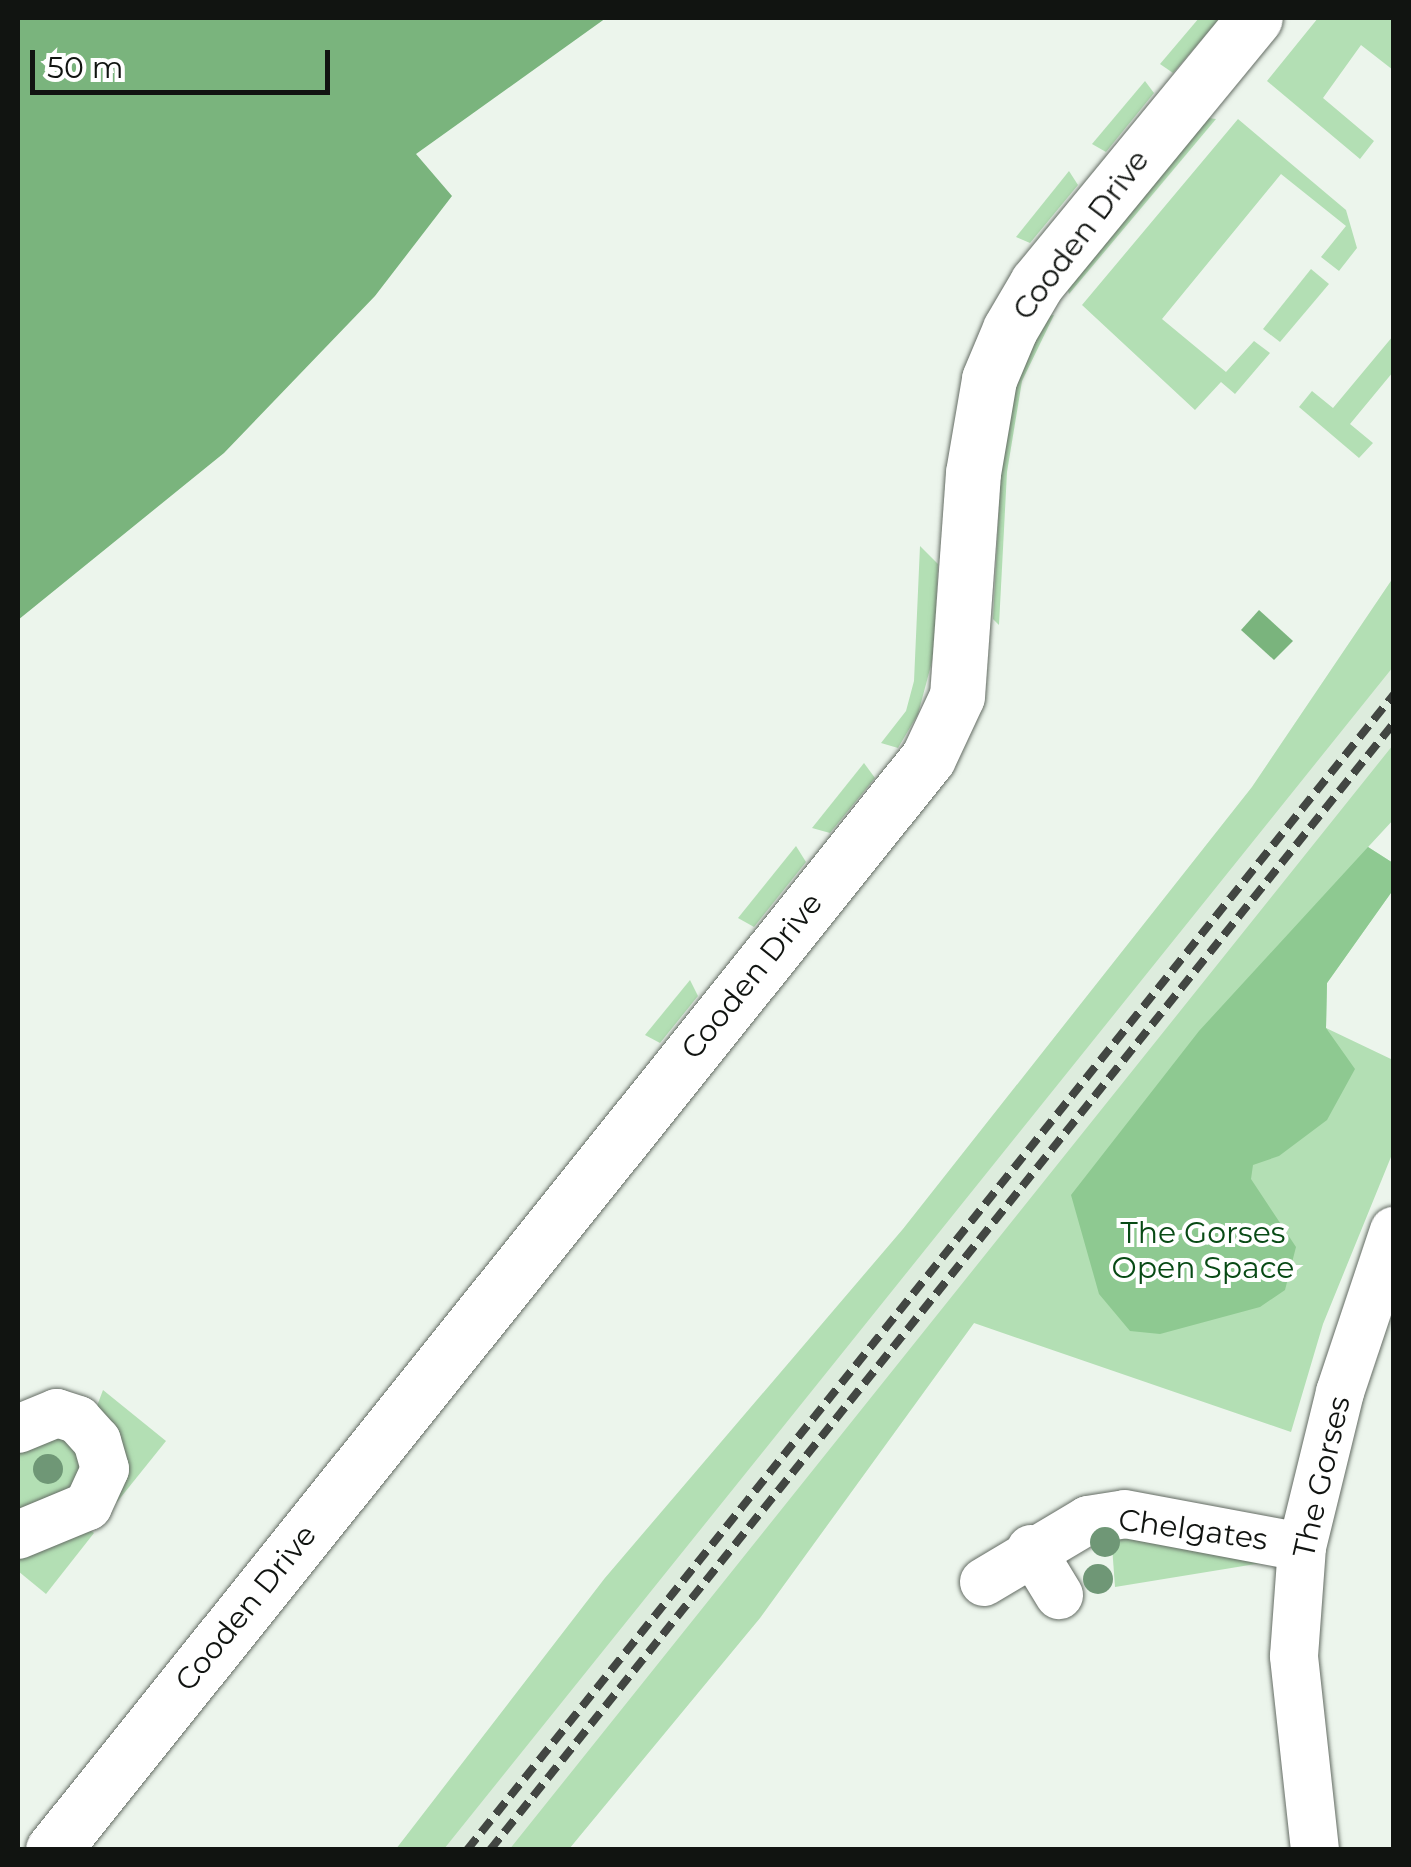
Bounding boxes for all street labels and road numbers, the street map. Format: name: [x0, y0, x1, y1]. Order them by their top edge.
street label: Cooden Drive: [1005, 143, 1157, 327]
street label: Cooden Drive: [674, 886, 830, 1066]
street label: The Gorses: [1286, 1393, 1358, 1561]
street label: Chelgates: [1116, 1502, 1270, 1558]
street label: Cooden Drive: [168, 1518, 324, 1698]

